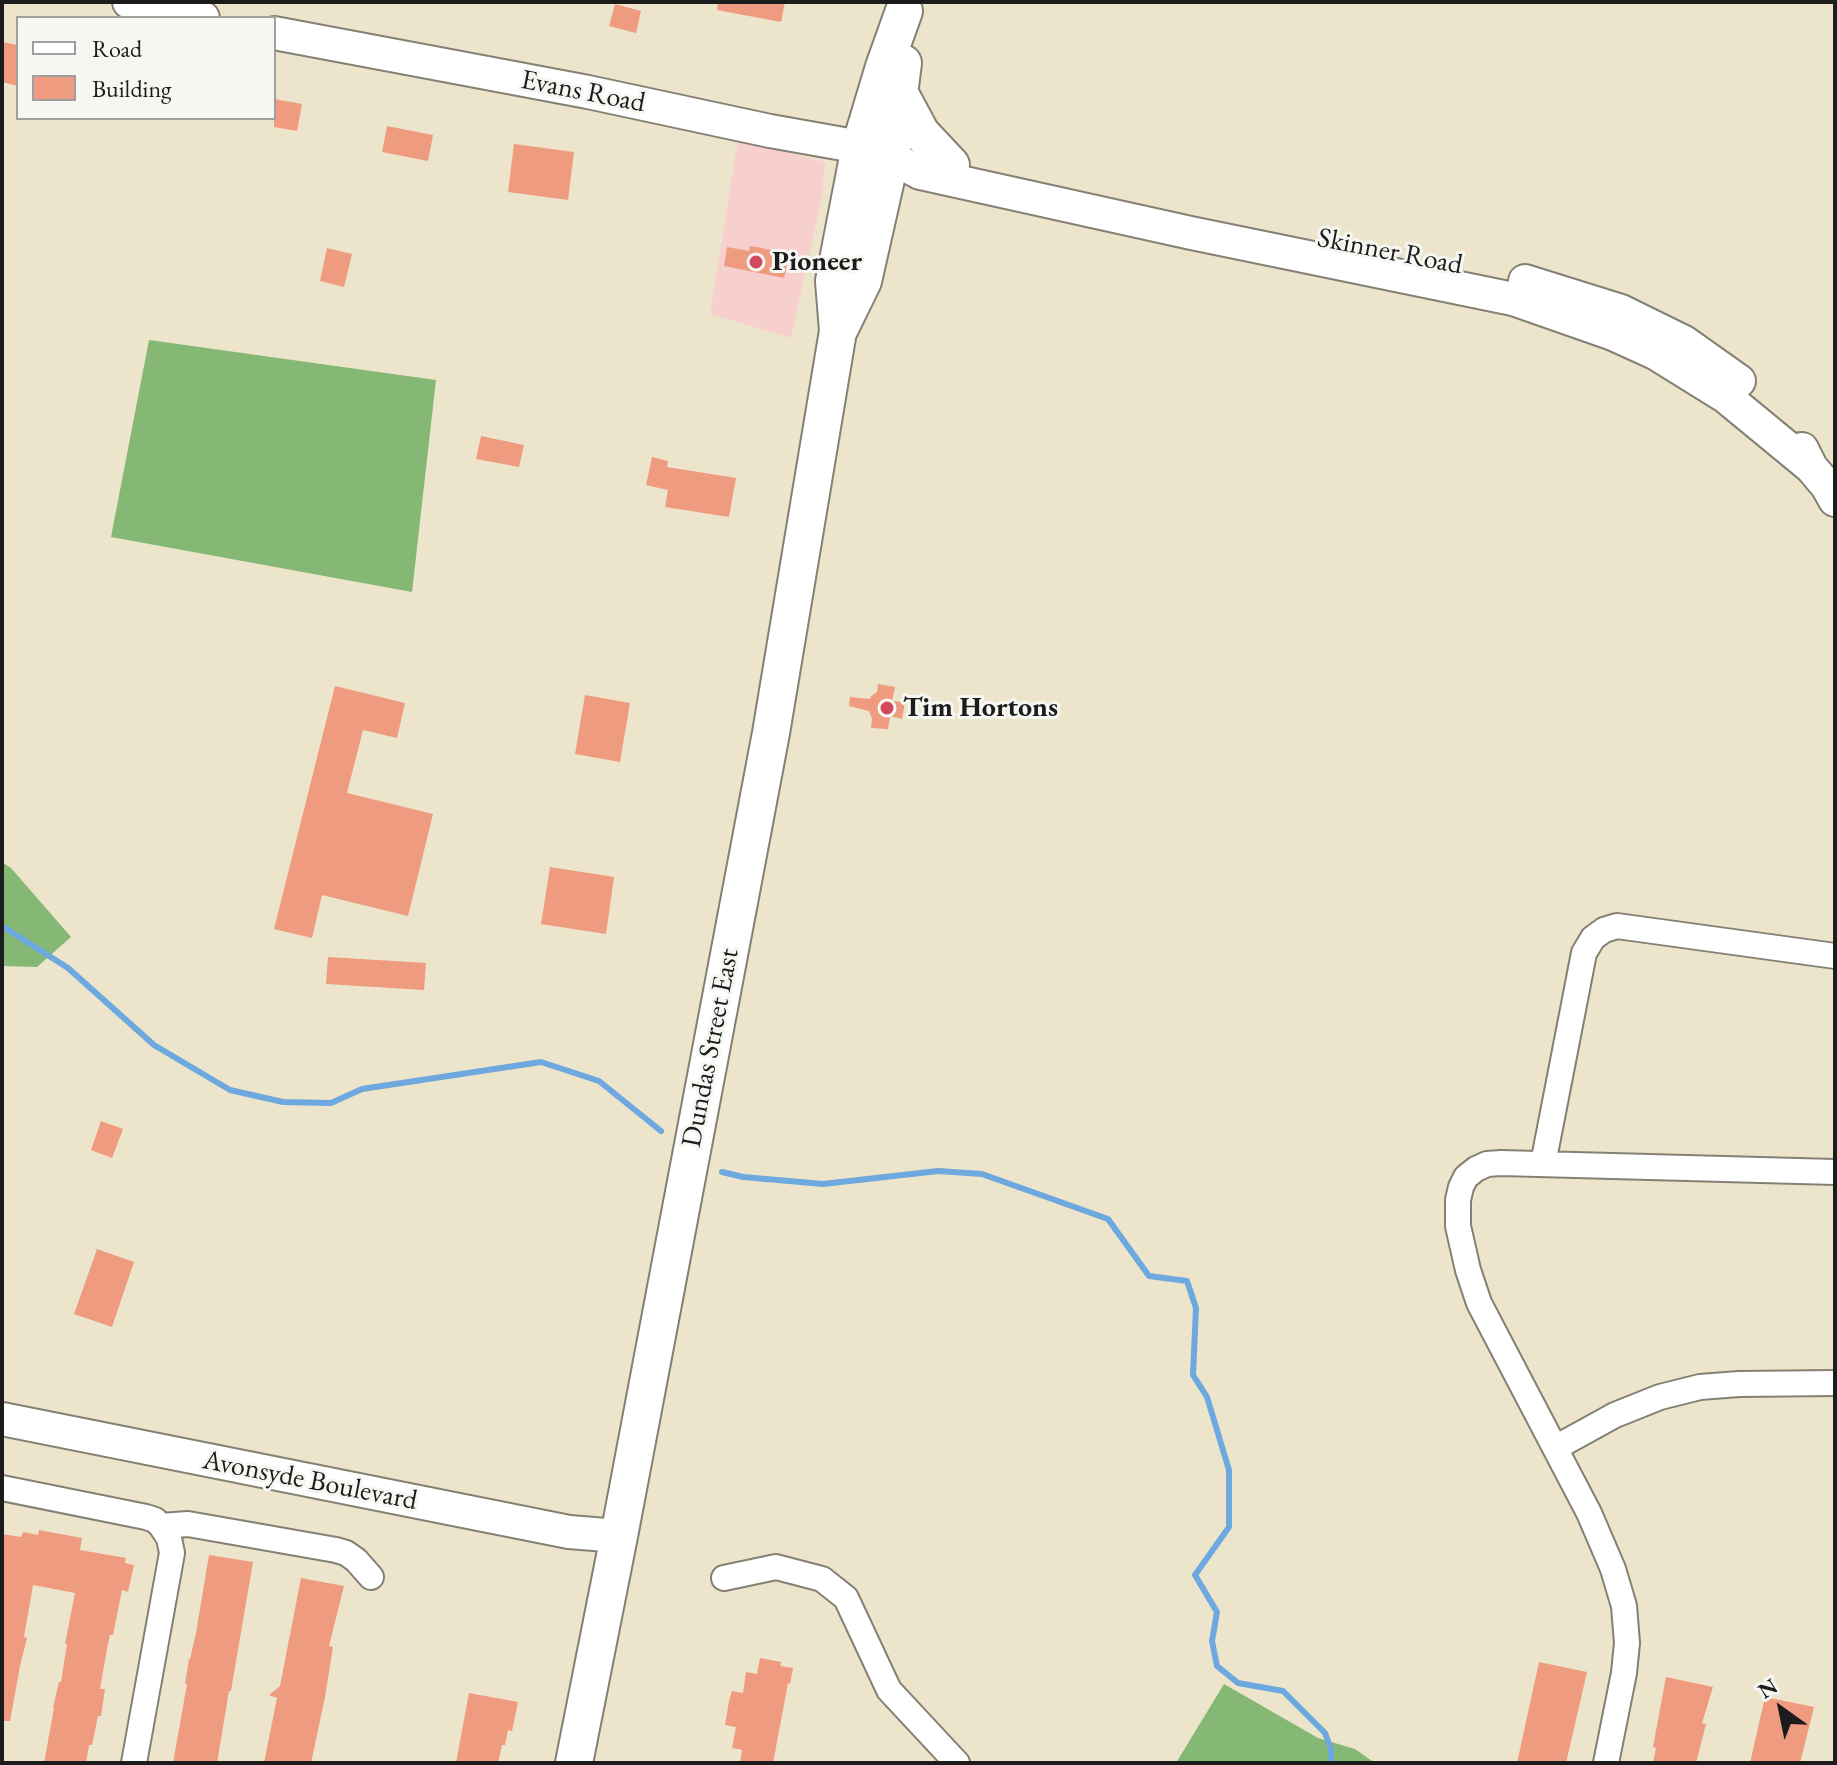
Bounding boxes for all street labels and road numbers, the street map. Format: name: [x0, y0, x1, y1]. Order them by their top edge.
street label: Evans Road: [518, 63, 648, 121]
street label: Skinner Road: [1315, 221, 1465, 283]
street label: Dundas Street East: [675, 946, 747, 1150]
street label: Avonsyde Boulevard: [200, 1444, 420, 1518]

